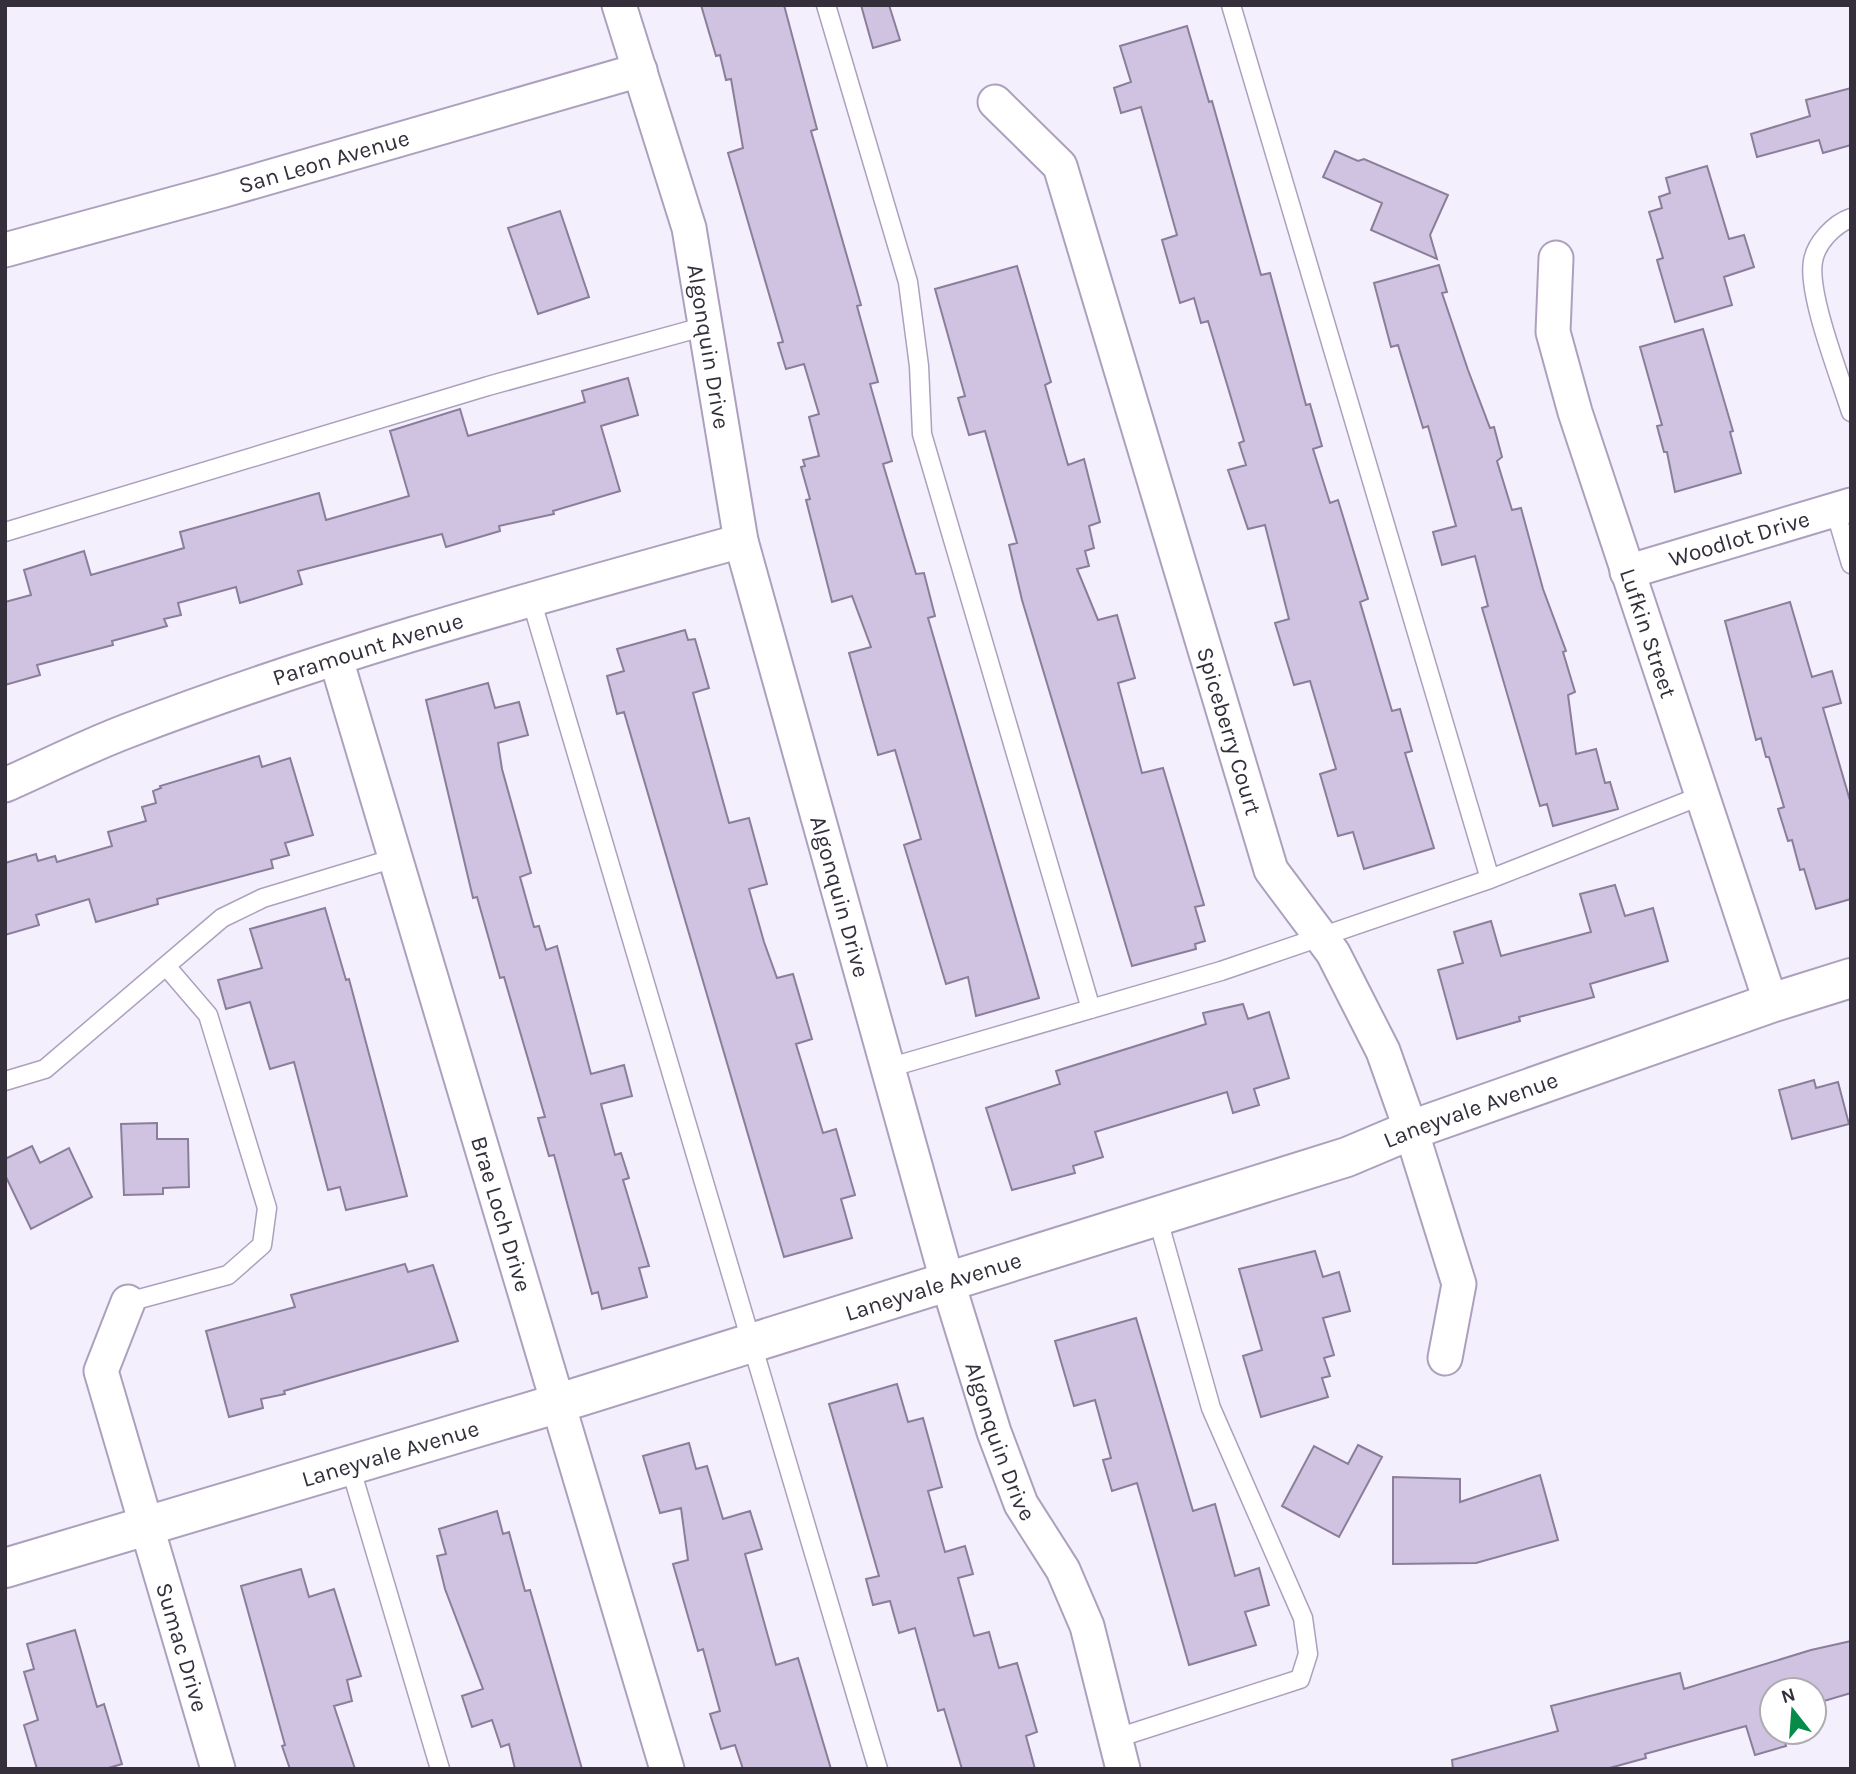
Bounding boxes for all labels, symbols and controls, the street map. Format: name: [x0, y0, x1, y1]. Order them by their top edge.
street label: San Leon Avenue: [236, 124, 412, 199]
street label: Algonquin Drive: [682, 262, 736, 431]
street label: Woodlot Drive: [1666, 505, 1813, 572]
street label: Lufkin Street: [1614, 565, 1682, 702]
street label: Paramount Avenue: [269, 606, 466, 691]
street label: Spiceberry Court: [1191, 644, 1267, 818]
street label: Algonquin Drive: [805, 813, 875, 980]
street label: Laneyvale Avenue: [1379, 1066, 1561, 1154]
street label: Brae Loch Drive: [466, 1133, 537, 1295]
street label: Laneyvale Avenue: [842, 1246, 1025, 1326]
street label: Algonquin Drive: [960, 1359, 1042, 1526]
street label: Laneyvale Avenue: [298, 1414, 482, 1492]
street label: Sumac Drive: [150, 1580, 214, 1715]
north arrow: [1758, 1676, 1828, 1746]
text: N: [1779, 1683, 1798, 1708]

